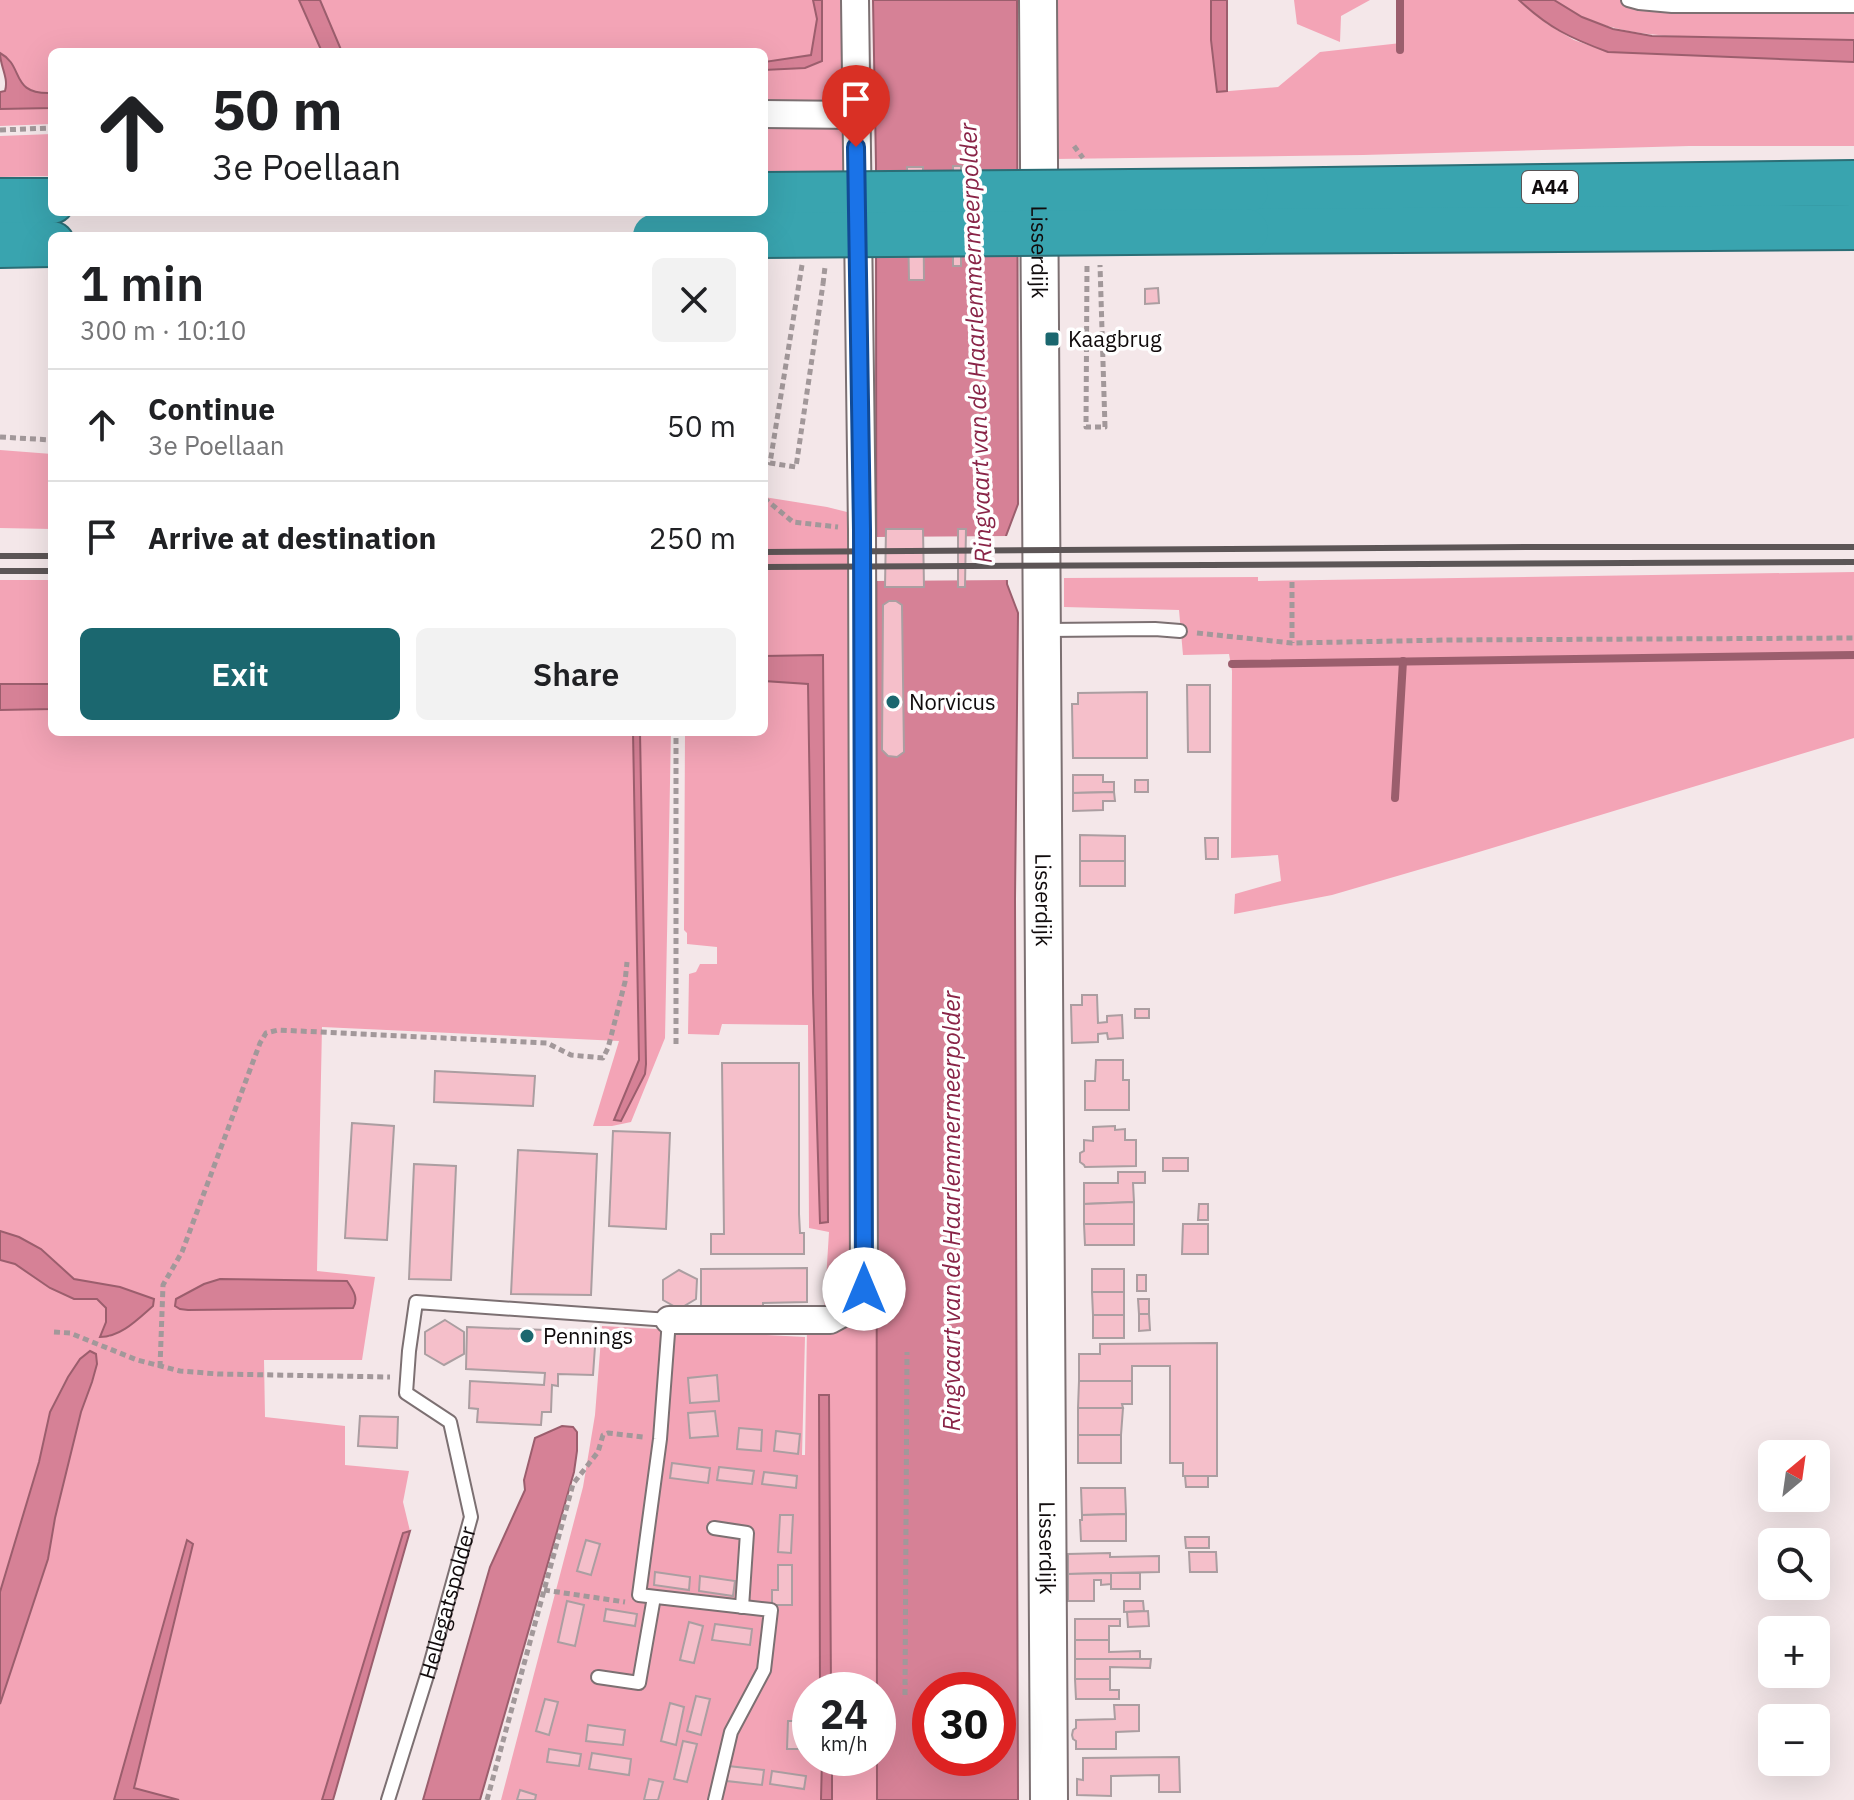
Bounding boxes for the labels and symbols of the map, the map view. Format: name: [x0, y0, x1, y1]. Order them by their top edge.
pin: [822, 65, 890, 147]
water label: Ringvaart van de Haarlemmermeerpolder: [951, 121, 999, 564]
road number: A44: [1522, 171, 1578, 203]
street label: Lisserdijk: [1025, 205, 1055, 299]
place label: Kaagbrug: [1068, 324, 1162, 353]
marker: Kaagbrug: [1043, 330, 1061, 348]
place label: Norvicus: [909, 687, 996, 716]
marker: Norvicus: [884, 693, 902, 711]
street label: Lisserdijk: [1029, 853, 1059, 947]
water label: Ringvaart van de Haarlemmermeerpolder: [935, 989, 967, 1431]
position arrow: [822, 1247, 906, 1331]
place label: Pennings: [543, 1321, 633, 1350]
marker: Pennings: [518, 1327, 536, 1345]
north arrow: [1758, 1440, 1830, 1512]
street label: Lisserdijk: [1033, 1501, 1063, 1595]
street label: Hellegatspolder: [412, 1523, 482, 1683]
speed limit sign: 30: [912, 1672, 1016, 1776]

